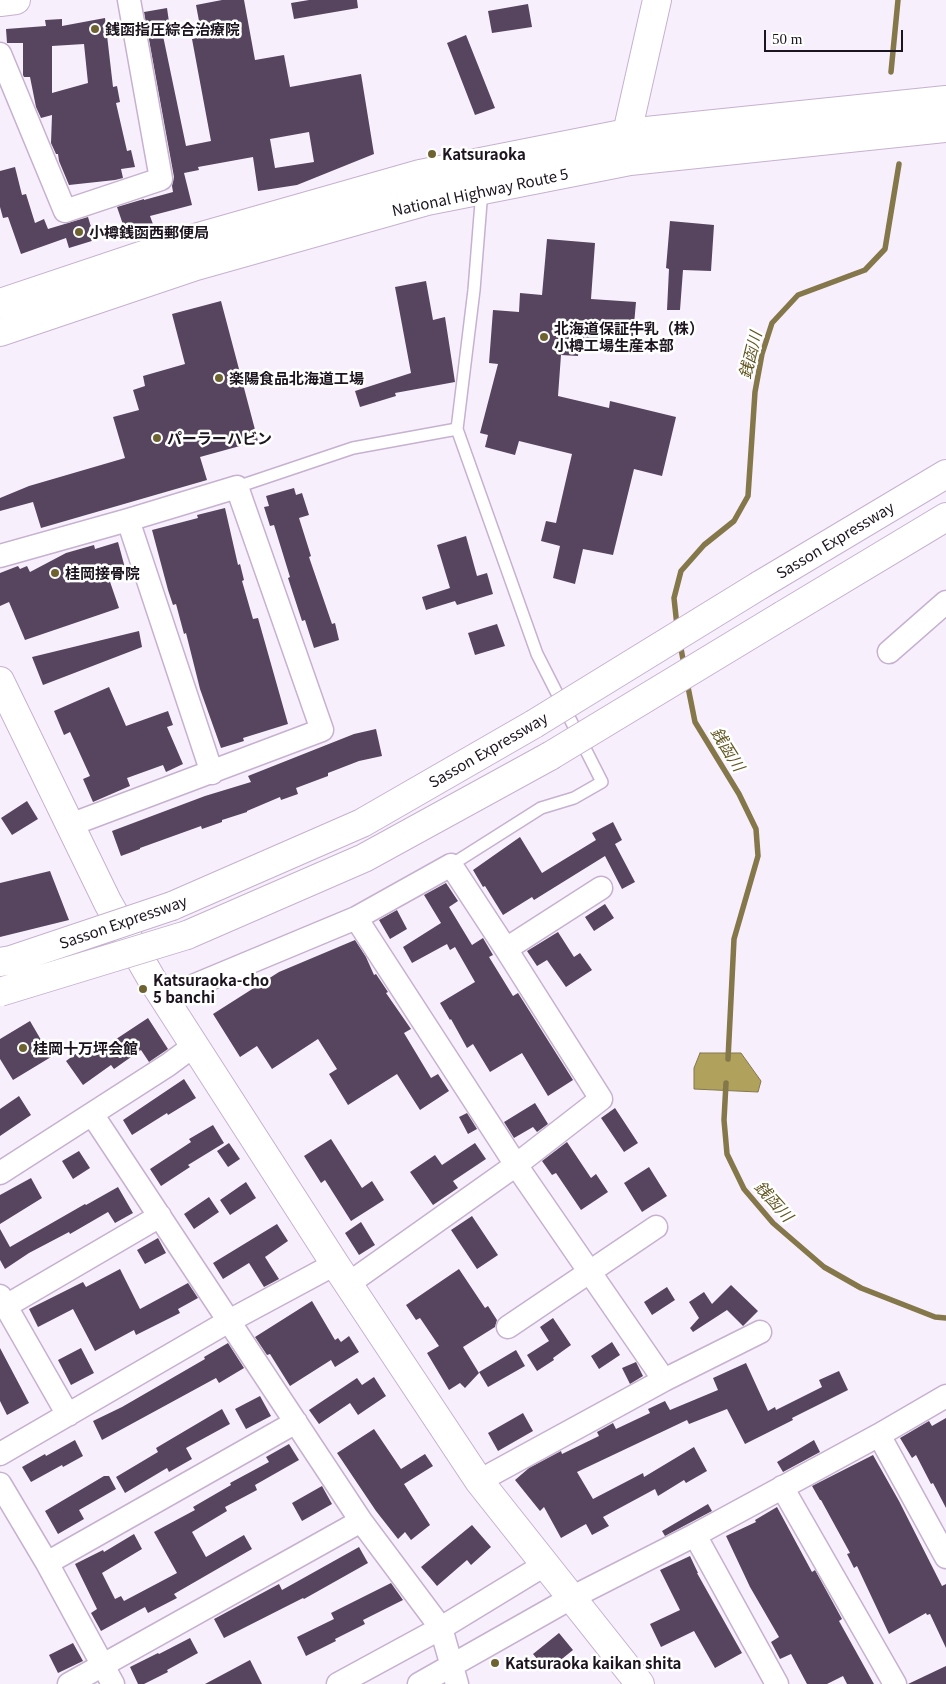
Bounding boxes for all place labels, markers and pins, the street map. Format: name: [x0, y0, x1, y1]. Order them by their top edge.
place label: 銭函指圧綜合治療院: [105, 20, 240, 38]
marker: 銭函指圧綜合治療院: [89, 23, 101, 35]
place label: Katsuraoka: [442, 145, 526, 163]
marker: Katsuraoka: [426, 148, 438, 160]
place label: 小樽銭函西郵便局: [89, 223, 209, 241]
marker: 小樽銭函西郵便局: [73, 226, 85, 238]
place label: 北海道保証牛乳（株） 小樽工場生産本部: [554, 319, 704, 354]
marker: 北海道保証牛乳（株） 小樽工場生産本部: [538, 331, 550, 343]
place label: 楽陽食品北海道工場: [229, 369, 364, 387]
marker: 楽陽食品北海道工場: [213, 372, 225, 384]
place label: パーラーハビン: [167, 429, 272, 447]
marker: パーラーハビン: [151, 432, 163, 444]
place label: 桂岡接骨院: [65, 564, 140, 582]
marker: 桂岡接骨院: [49, 567, 61, 579]
place label: Katsuraoka-cho 5 banchi: [153, 971, 269, 1006]
marker: Katsuraoka-cho 5 banchi: [137, 983, 149, 995]
place label: 桂岡十万坪会館: [33, 1039, 138, 1057]
marker: 桂岡十万坪会館: [17, 1042, 29, 1054]
place label: Katsuraoka kaikan shita: [505, 1654, 681, 1672]
marker: Katsuraoka kaikan shita: [489, 1657, 501, 1669]

